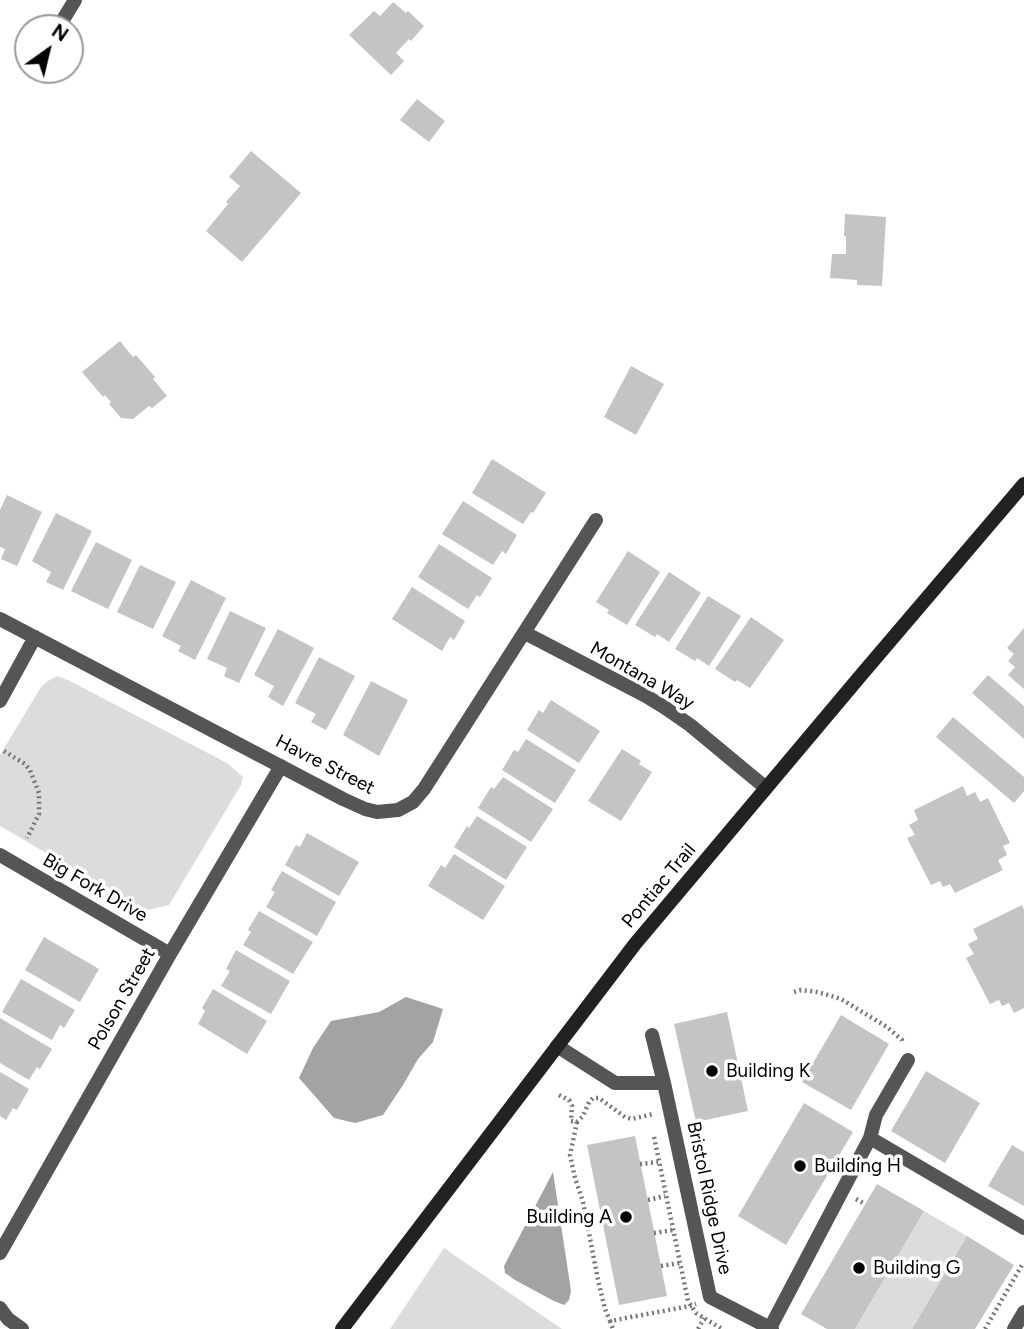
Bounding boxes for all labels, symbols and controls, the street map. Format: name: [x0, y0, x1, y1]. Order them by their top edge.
north arrow: [14, 14, 84, 84]
text: N: [47, 19, 72, 46]
street label: Montana Way: [586, 637, 698, 715]
street label: Havre Street: [272, 730, 378, 800]
street label: Pontiac Trail: [617, 839, 701, 933]
street label: Big Fork Drive: [38, 849, 152, 927]
street label: Polson Street: [84, 944, 160, 1054]
place label: Building K: [726, 1060, 810, 1082]
marker: Building K: [704, 1063, 720, 1079]
street label: Bristol Ridge Drive: [682, 1119, 736, 1277]
place label: Building H: [814, 1155, 901, 1177]
marker: Building H: [792, 1158, 808, 1174]
place label: Building A: [526, 1206, 612, 1228]
marker: Building A: [618, 1209, 634, 1225]
place label: Building G: [873, 1257, 960, 1279]
marker: Building G: [851, 1260, 867, 1276]

